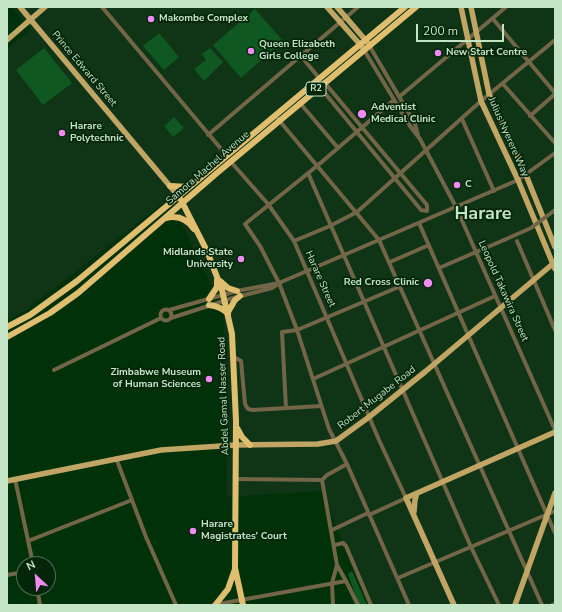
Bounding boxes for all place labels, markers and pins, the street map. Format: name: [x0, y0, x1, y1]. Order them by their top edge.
place label: Makombe Complex: [159, 13, 248, 25]
marker: Makombe Complex: [146, 14, 156, 24]
place label: Queen Elizabeth Girls College: [259, 39, 335, 62]
marker: Queen Elizabeth Girls College: [246, 46, 256, 56]
place label: New Start Centre: [446, 47, 527, 59]
marker: New Start Centre: [433, 48, 443, 58]
place label: Adventist Medical Clinic: [371, 102, 435, 126]
marker: Adventist Medical Clinic: [356, 108, 368, 120]
place label: Harare Polytechnic: [70, 121, 123, 144]
marker: Harare Polytechnic: [57, 128, 67, 138]
place label: C: [465, 179, 472, 191]
marker: C: [452, 180, 462, 190]
place label: Midlands State University: [163, 247, 233, 270]
marker: Midlands State University: [236, 254, 246, 264]
place label: Red Cross Clinic: [344, 277, 419, 289]
marker: Red Cross Clinic: [422, 277, 434, 289]
place label: Zimbabwe Museum of Human Sciences: [110, 367, 201, 390]
marker: Zimbabwe Museum of Human Sciences: [204, 374, 214, 384]
place label: Harare Magistrates’ Court: [201, 519, 287, 542]
marker: Harare Magistrates’ Court: [188, 526, 198, 536]

